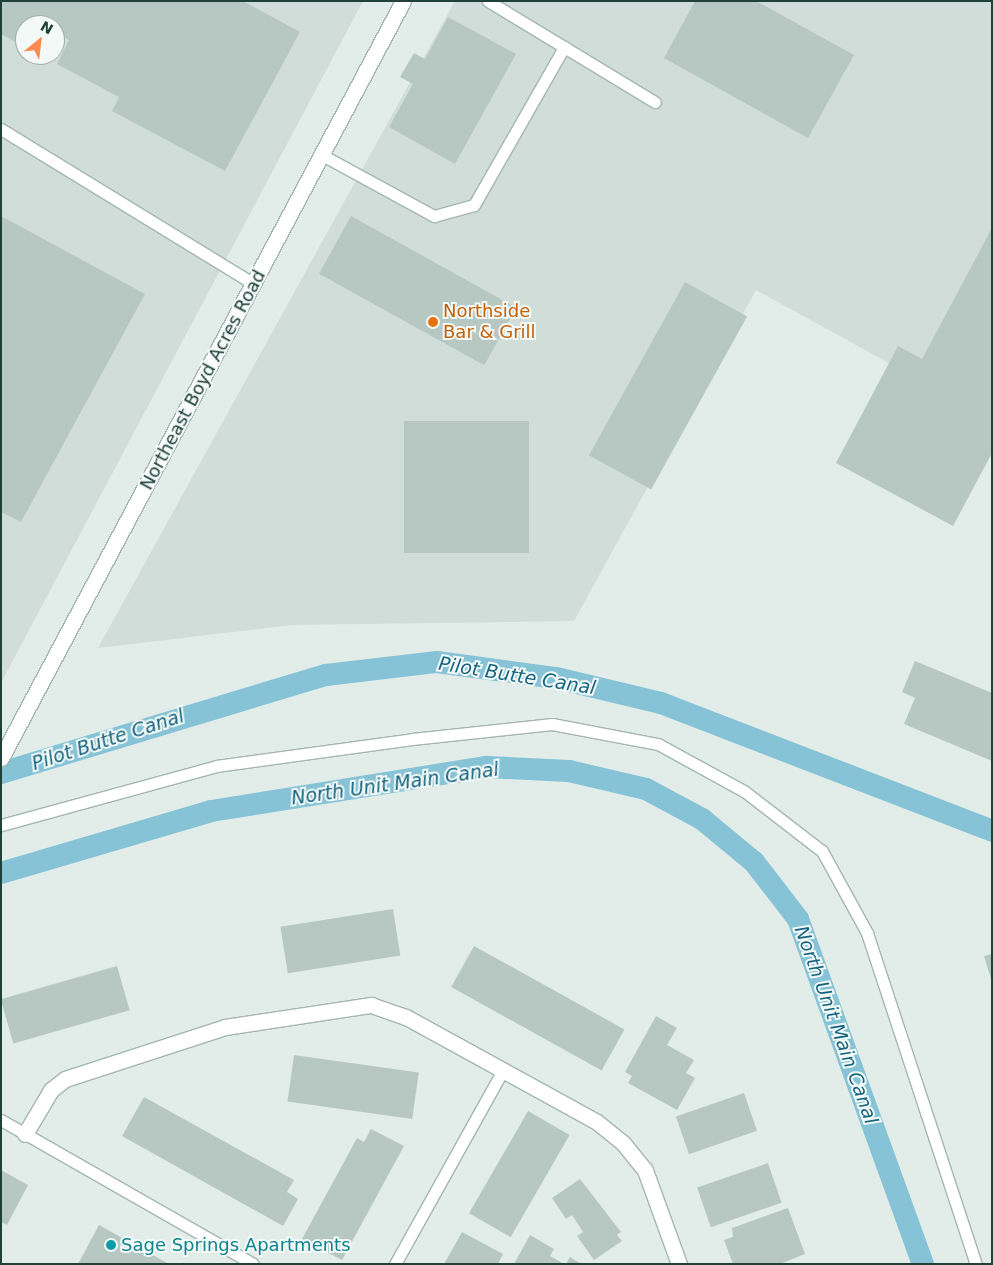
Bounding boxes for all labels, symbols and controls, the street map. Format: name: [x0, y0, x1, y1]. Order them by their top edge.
north arrow: [15, 15, 65, 65]
text: N: [38, 18, 56, 38]
street label: Northeast Boyd Acres Road: [136, 266, 270, 494]
place label: Northside Bar & Grill: [443, 301, 536, 344]
marker: Northside Bar & Grill: [427, 316, 439, 328]
water label: Pilot Butte Canal: [437, 652, 597, 700]
water label: Pilot Butte Canal: [29, 705, 187, 775]
water label: North Unit Main Canal: [290, 758, 500, 810]
water label: North Unit Main Canal: [790, 923, 882, 1127]
place label: Sage Springs Apartments: [121, 1234, 351, 1256]
marker: Sage Springs Apartments: [105, 1239, 117, 1251]

